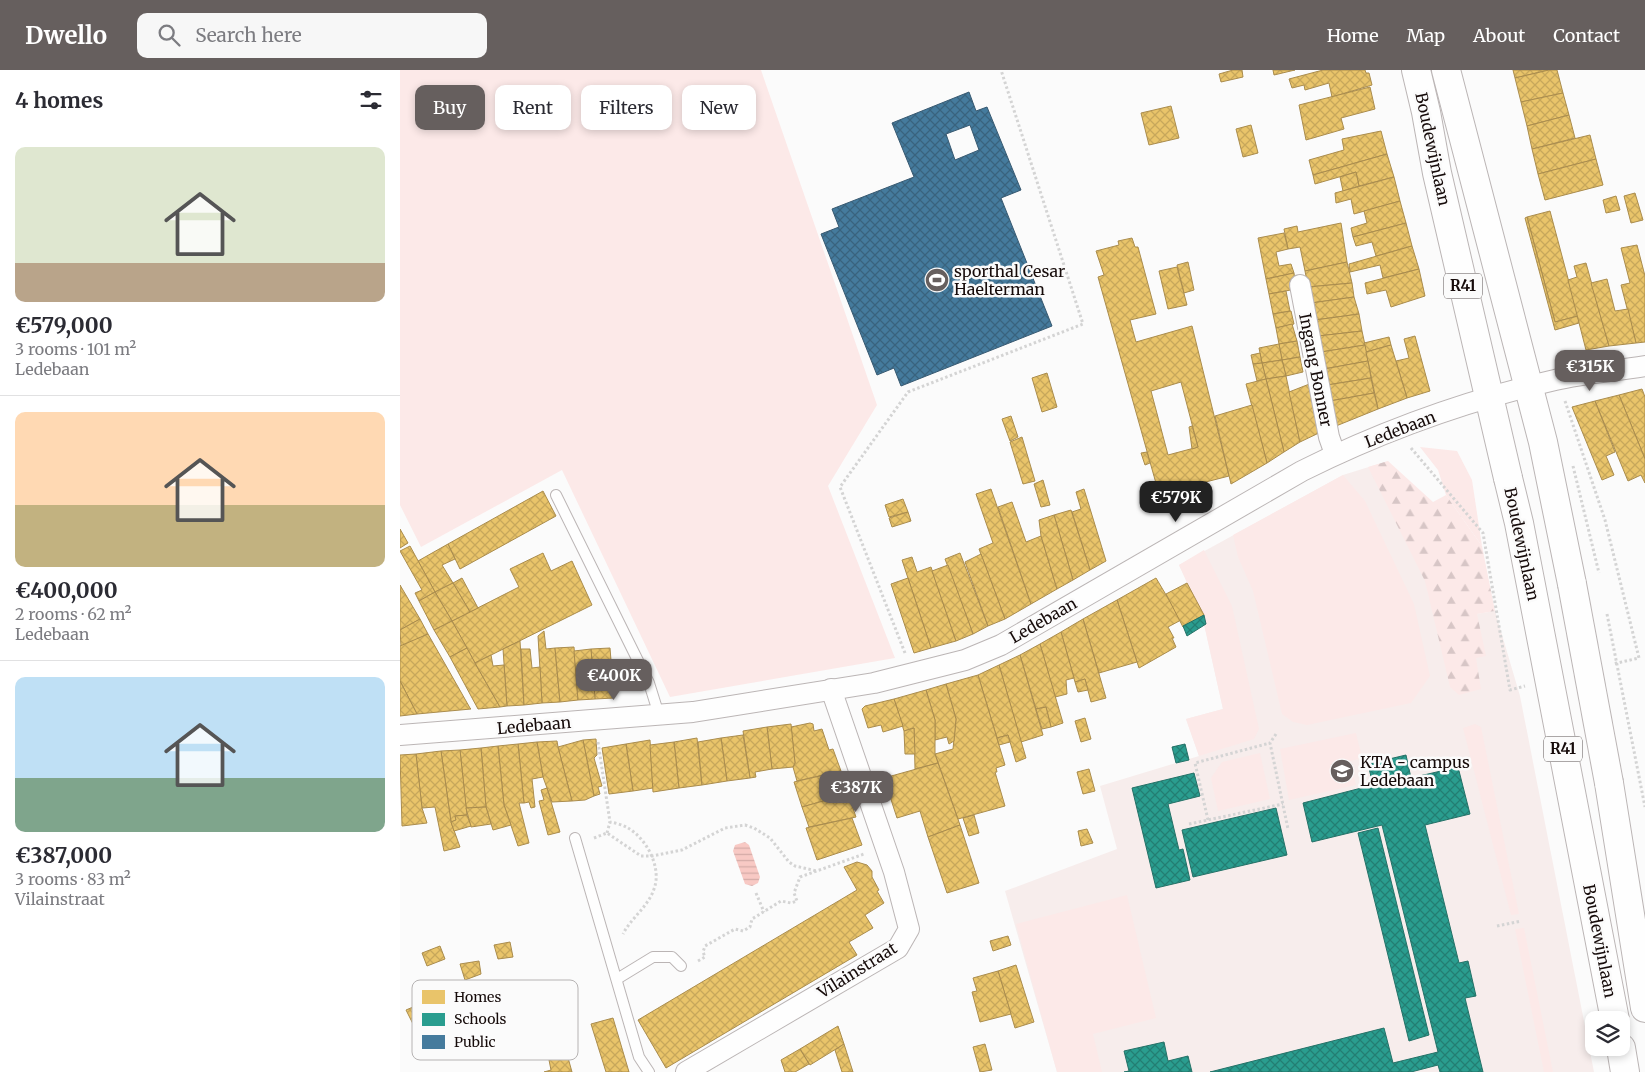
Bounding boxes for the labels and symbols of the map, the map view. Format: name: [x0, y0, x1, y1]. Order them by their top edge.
street label: Boudewijnlaan: [1411, 90, 1455, 208]
place label: sporthal Cesar Haelterman: [954, 261, 1065, 299]
sports icon: sporthal Cesar Haelterman: [924, 267, 950, 293]
road number: R41: [1444, 274, 1482, 298]
street label: Ingang Bonner: [1295, 311, 1337, 429]
pin: €315K: [1555, 350, 1625, 392]
street label: Ledebaan: [1362, 406, 1439, 452]
pin: €579K: [1141, 480, 1211, 523]
street label: Boudewijnlaan: [1500, 485, 1544, 603]
street label: Ledebaan: [1006, 593, 1081, 647]
pin: €400K: [579, 658, 649, 701]
street label: Ledebaan: [496, 712, 572, 738]
road number: R41: [1544, 736, 1582, 762]
place label: KTA - campus Ledebaan: [1360, 752, 1470, 790]
school or university icon: KTA - campus Ledebaan: [1329, 758, 1355, 784]
pin: €387K: [821, 770, 891, 813]
street label: Boudewijnlaan: [1579, 882, 1621, 1000]
street label: Vilainstraat: [813, 937, 901, 1003]
legend: [412, 980, 578, 1060]
text: Homes: [454, 988, 501, 1006]
text: Schools: [454, 1010, 507, 1028]
text: Public: [454, 1033, 496, 1051]

